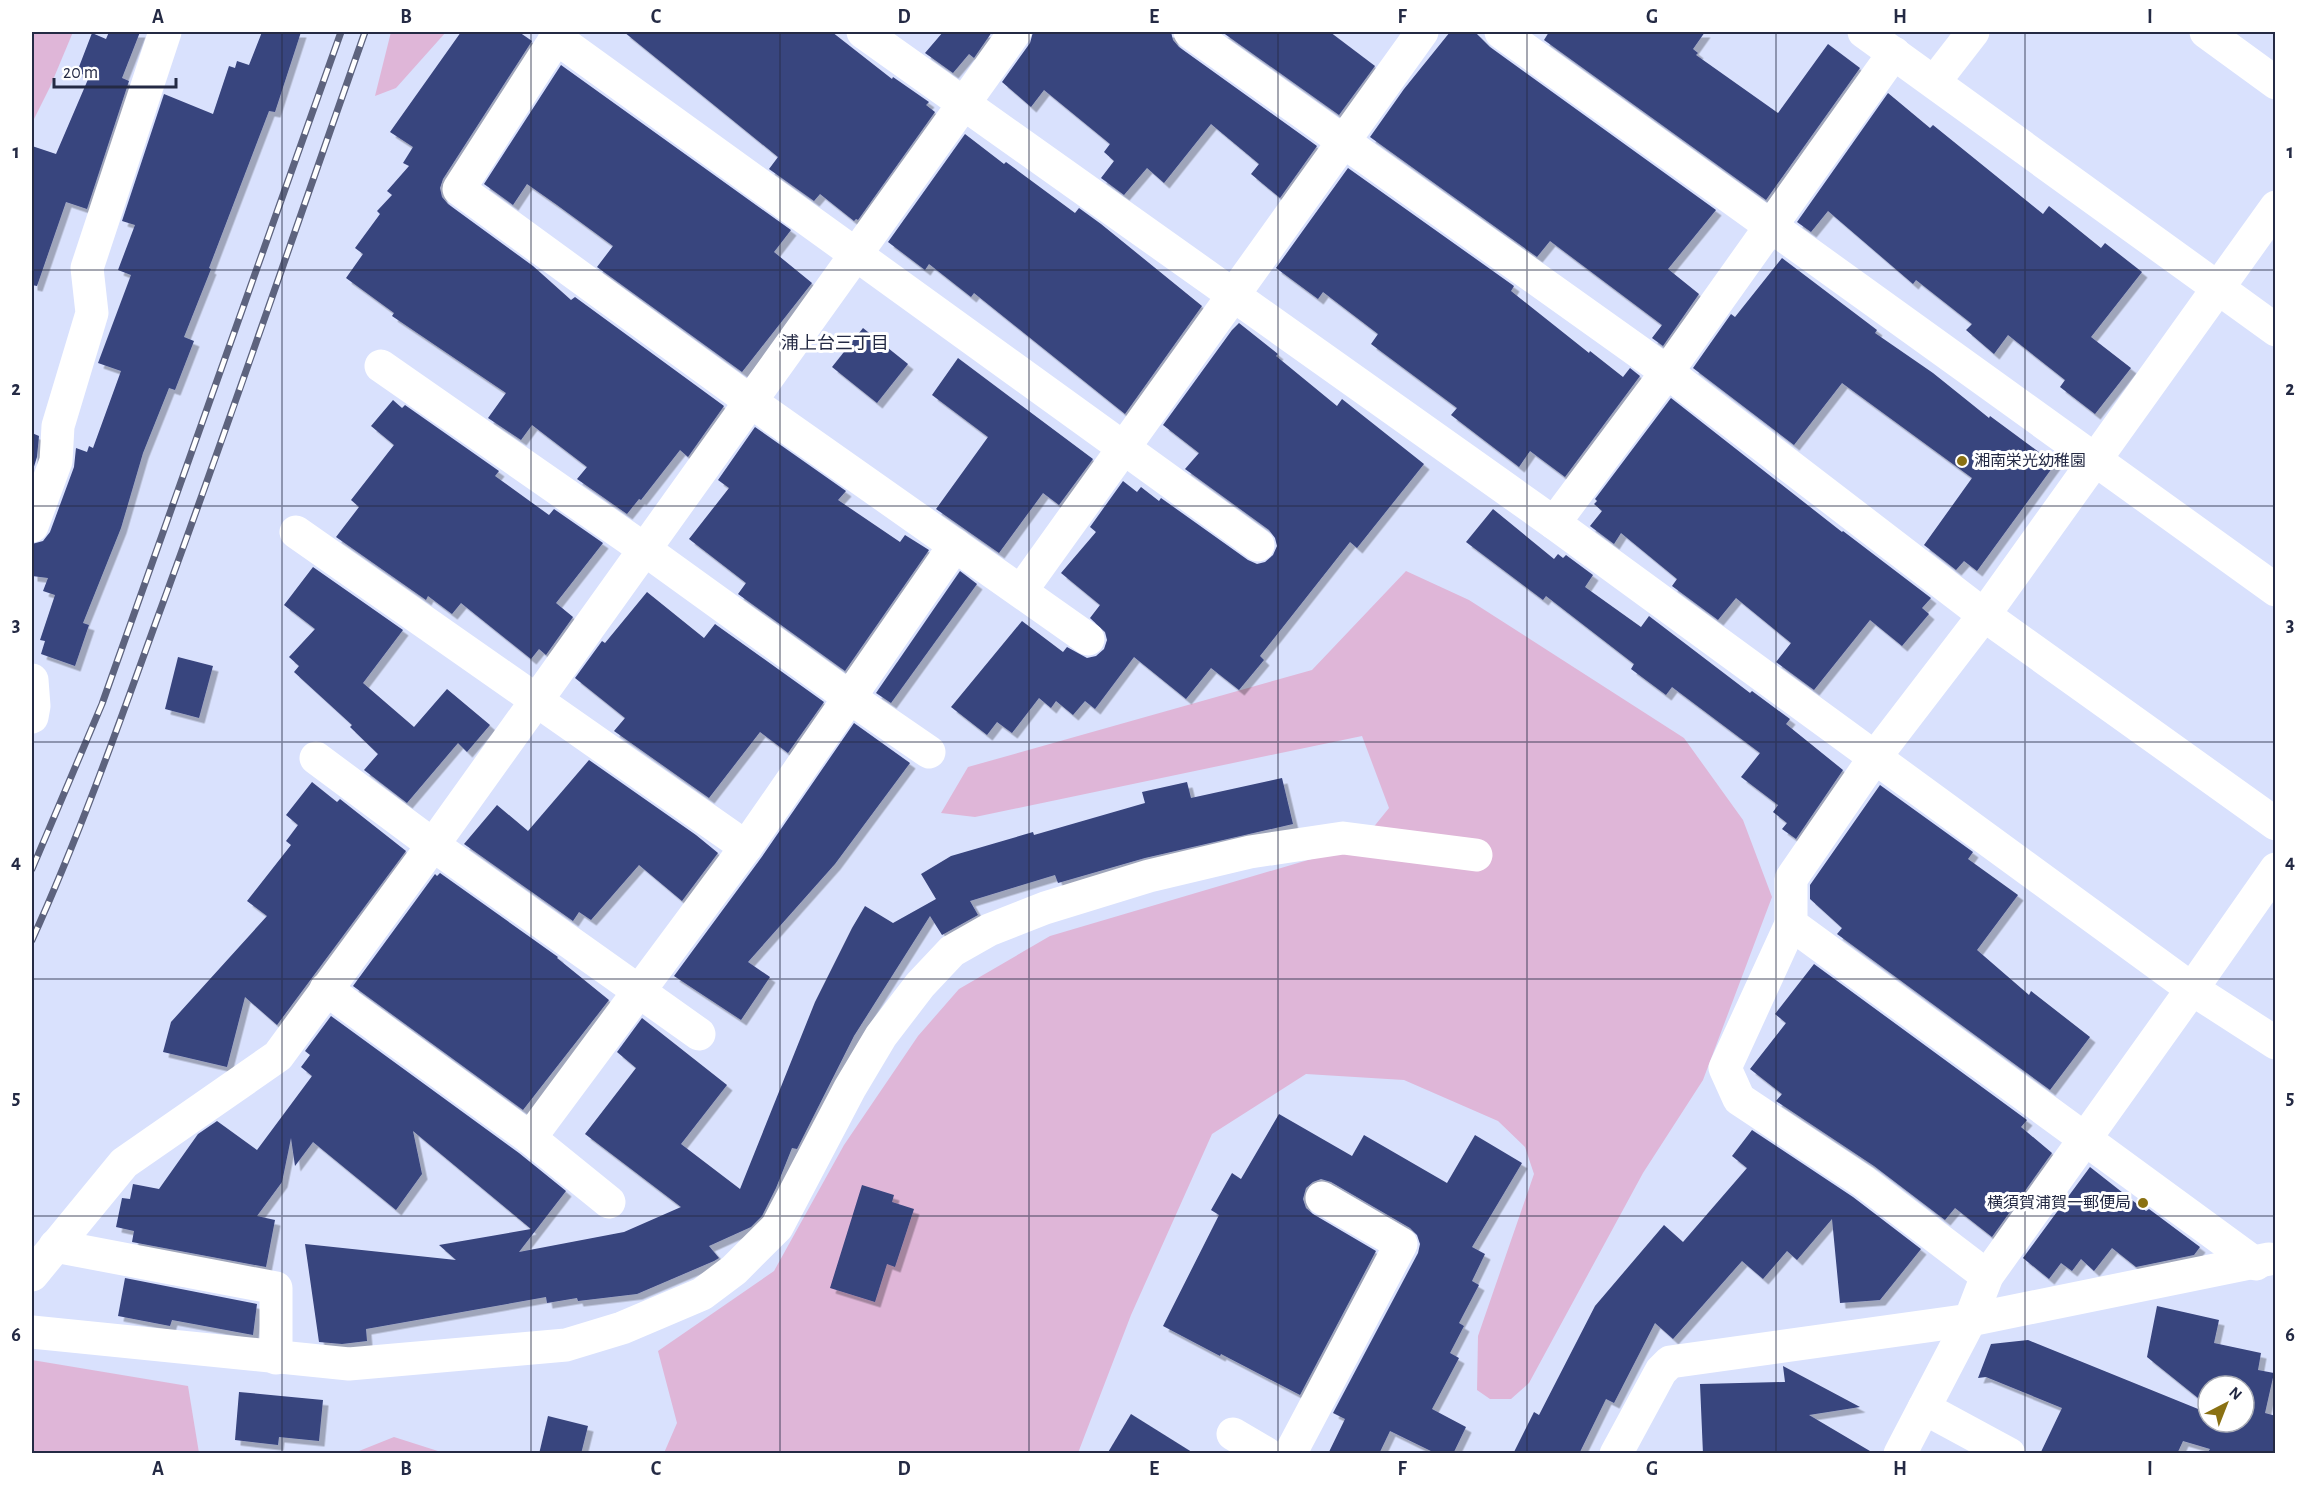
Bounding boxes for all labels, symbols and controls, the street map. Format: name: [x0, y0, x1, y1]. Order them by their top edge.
text: A: [152, 7, 164, 27]
text: B: [400, 7, 412, 27]
text: C: [651, 7, 662, 27]
text: D: [897, 7, 911, 27]
text: E: [1149, 7, 1159, 27]
text: F: [1397, 7, 1407, 27]
text: G: [1646, 7, 1658, 27]
text: H: [1893, 7, 1907, 27]
text: I: [2147, 7, 2153, 27]
scale bar: [54, 51, 176, 89]
text: 20 m: [63, 64, 98, 82]
text: 1: [12, 142, 20, 162]
text: 1: [2286, 142, 2294, 162]
district label: 浦上台三丁目: [781, 333, 889, 353]
text: 2: [11, 379, 21, 399]
text: 2: [2285, 379, 2295, 399]
place label: 湘南栄光幼稚園: [1974, 452, 2086, 469]
marker: 湘南栄光幼稚園: [1955, 454, 1969, 468]
text: 3: [12, 615, 20, 635]
text: 3: [2286, 615, 2294, 635]
text: 4: [11, 852, 21, 872]
text: 4: [2285, 852, 2295, 872]
text: 5: [12, 1088, 20, 1108]
text: 5: [2286, 1088, 2294, 1108]
place label: 横須賀浦賀一郵便局: [1987, 1194, 2131, 1211]
marker: 横須賀浦賀一郵便局: [2136, 1196, 2150, 1210]
text: 6: [11, 1325, 21, 1345]
text: 6: [2285, 1325, 2295, 1345]
north arrow: [2196, 1374, 2256, 1434]
text: N: [2226, 1384, 2245, 1403]
text: A: [152, 1459, 164, 1479]
text: B: [400, 1459, 412, 1479]
text: C: [651, 1459, 662, 1479]
text: D: [897, 1459, 911, 1479]
text: E: [1149, 1459, 1159, 1479]
text: F: [1397, 1459, 1407, 1479]
text: G: [1646, 1459, 1658, 1479]
text: H: [1893, 1459, 1907, 1479]
text: I: [2147, 1459, 2153, 1479]

